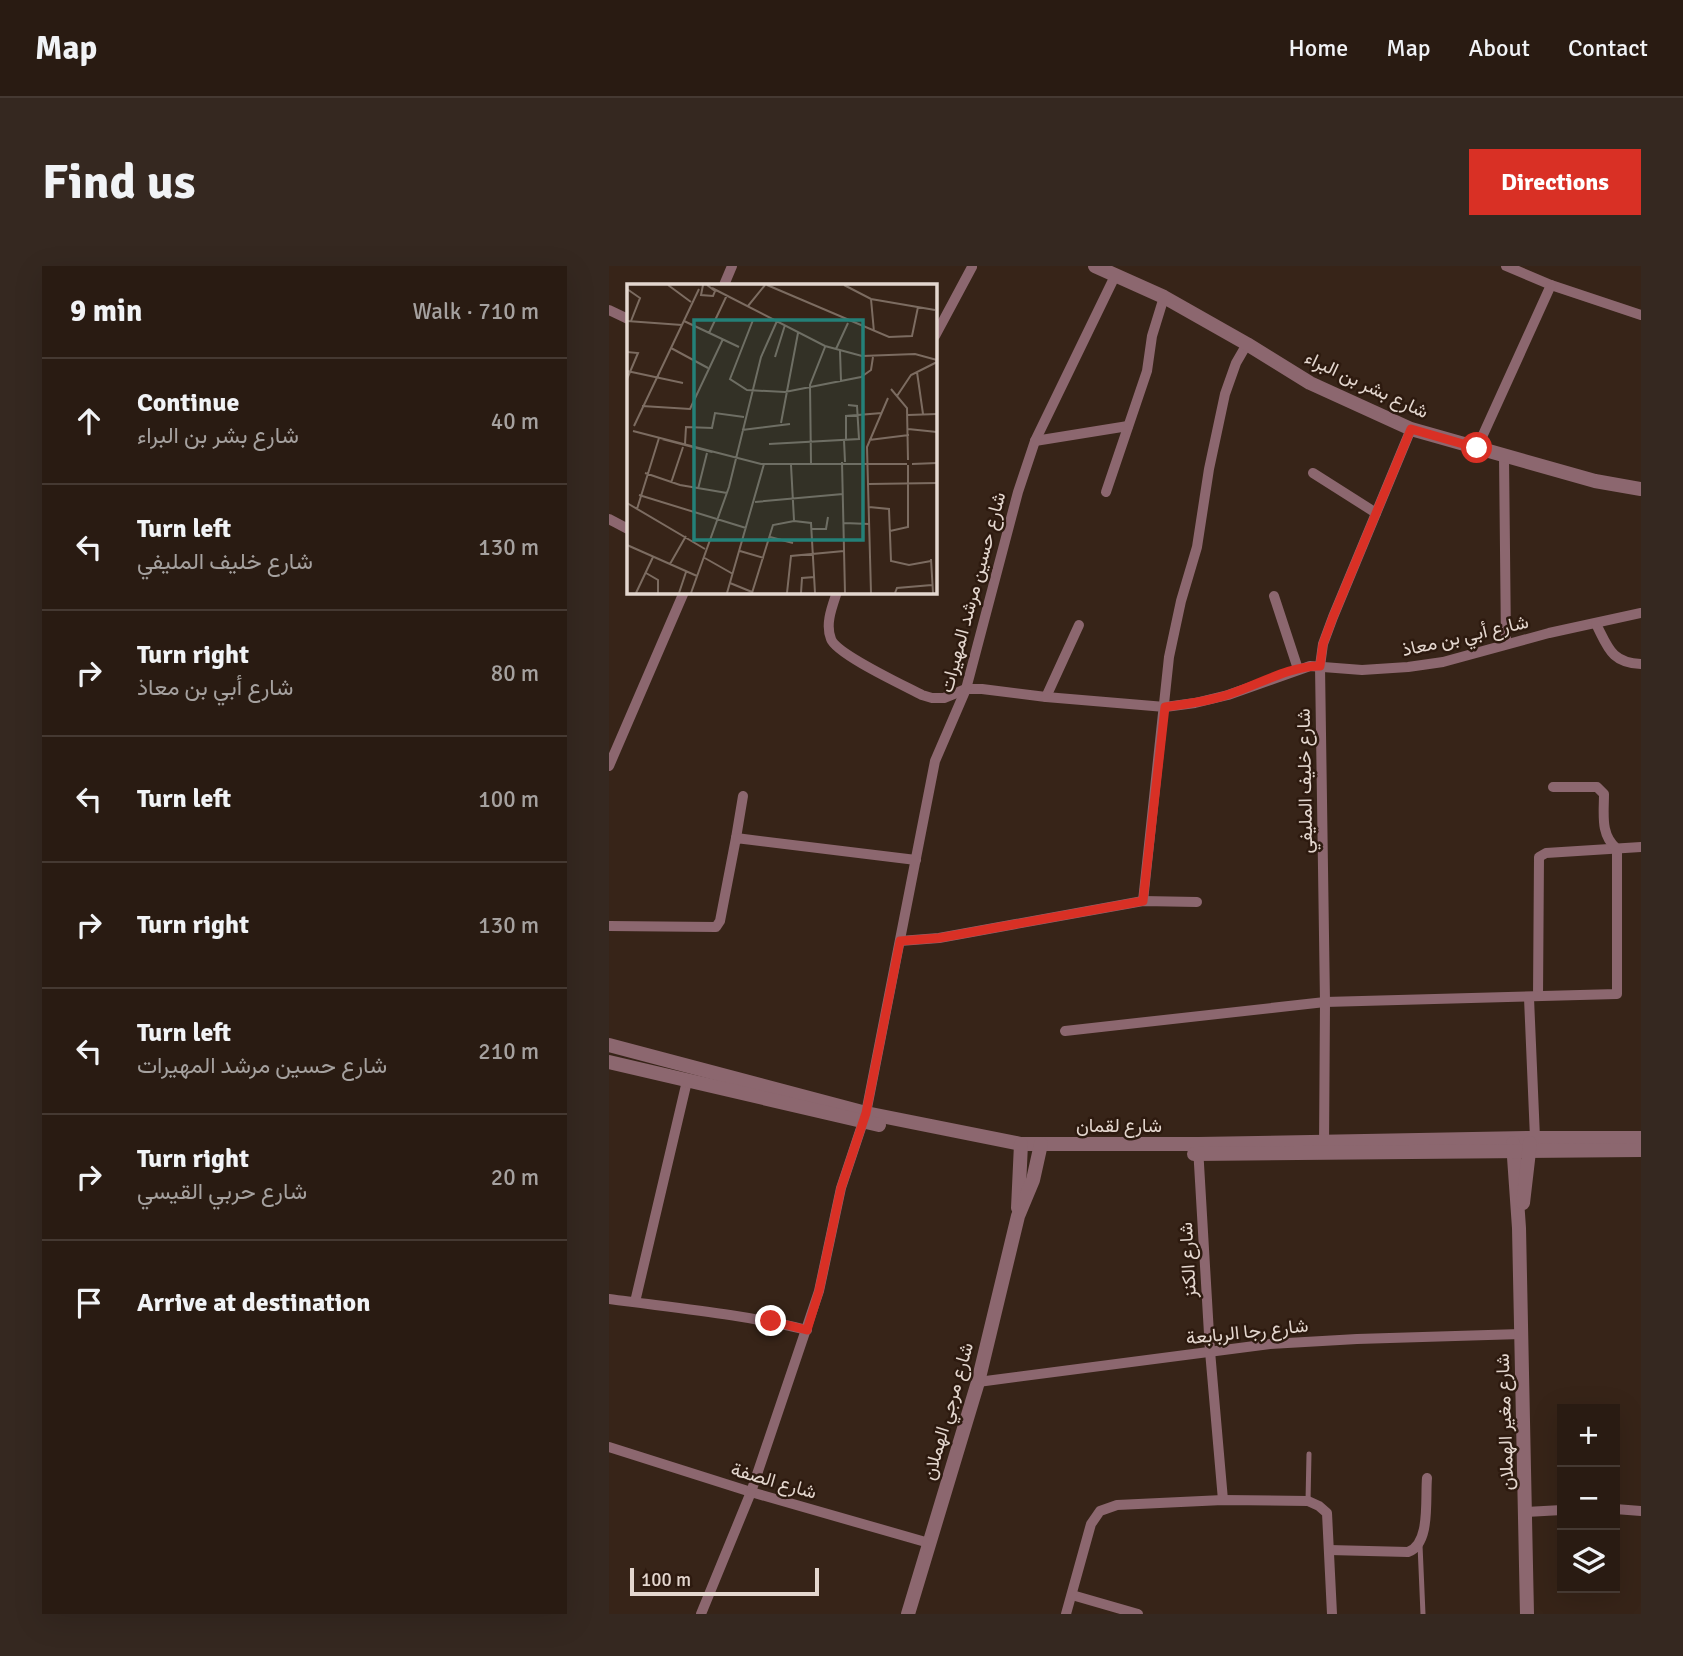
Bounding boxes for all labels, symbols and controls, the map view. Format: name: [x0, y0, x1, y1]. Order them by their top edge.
text: Map: [35, 28, 97, 69]
text: Home: [1288, 33, 1348, 63]
text: Map: [1386, 33, 1431, 63]
text: About: [1469, 33, 1530, 63]
text: Contact: [1568, 33, 1648, 63]
button: Directions: [1469, 149, 1641, 215]
text: Find us: [42, 152, 195, 212]
inset map: [627, 284, 936, 593]
text: 9 min: [70, 293, 142, 330]
text: Walk · 710 m: [413, 297, 539, 326]
street label: شارع بشر بن البراء: [1301, 346, 1432, 424]
text: Continue: [137, 387, 239, 419]
icon: ahead: [70, 402, 108, 440]
text: 40 m: [491, 407, 539, 436]
text: شارع بشر بن البراء: [137, 421, 299, 450]
route start: [1461, 432, 1492, 463]
street label: شارع حسين مرشد المهيرات: [935, 489, 1011, 695]
text: Turn left: [137, 513, 231, 545]
icon: left: [70, 528, 108, 566]
text: 130 m: [478, 533, 539, 562]
text: شارع خليف المليفي: [137, 547, 313, 576]
street label: شارع أبي بن معاذ: [1400, 610, 1532, 665]
text: Turn right: [137, 639, 249, 671]
icon: right: [70, 654, 108, 692]
text: 80 m: [491, 659, 539, 688]
text: شارع أبي بن معاذ: [137, 673, 293, 702]
street label: شارع خليف المليفي: [1292, 708, 1321, 854]
icon: left: [70, 780, 108, 818]
text: Turn left: [137, 783, 231, 815]
text: 100 m: [478, 785, 539, 814]
icon: right: [70, 906, 108, 944]
text: Turn right: [137, 909, 249, 941]
text: 130 m: [478, 911, 539, 940]
text: Turn left: [137, 1017, 231, 1049]
icon: left: [70, 1032, 108, 1070]
text: 210 m: [478, 1037, 539, 1066]
text: شارع حسين مرشد المهيرات: [137, 1051, 387, 1080]
street label: شارع لقمان: [1076, 1114, 1162, 1138]
text: Turn right: [137, 1143, 249, 1175]
icon: right: [70, 1158, 108, 1196]
text: 20 m: [491, 1163, 539, 1192]
text: شارع حربي القيسي: [137, 1177, 307, 1206]
street label: شارع الكنز: [1174, 1221, 1202, 1299]
icon: arrive: [70, 1284, 108, 1322]
text: Arrive at destination: [137, 1287, 370, 1319]
route end: [755, 1305, 786, 1336]
street label: شارع رجا الربابعة: [1185, 1314, 1310, 1350]
street label: شارع مرجي الهملان: [917, 1340, 982, 1484]
street label: شارع مغير الهملان: [1491, 1353, 1519, 1491]
map controls: [1557, 1404, 1620, 1593]
button: +: [1557, 1404, 1620, 1467]
street label: شارع الصفة: [728, 1457, 819, 1505]
button: −: [1557, 1467, 1620, 1530]
button: layers: [1557, 1530, 1620, 1593]
scale bar: [630, 1565, 819, 1597]
text: 100 m: [641, 1568, 691, 1592]

